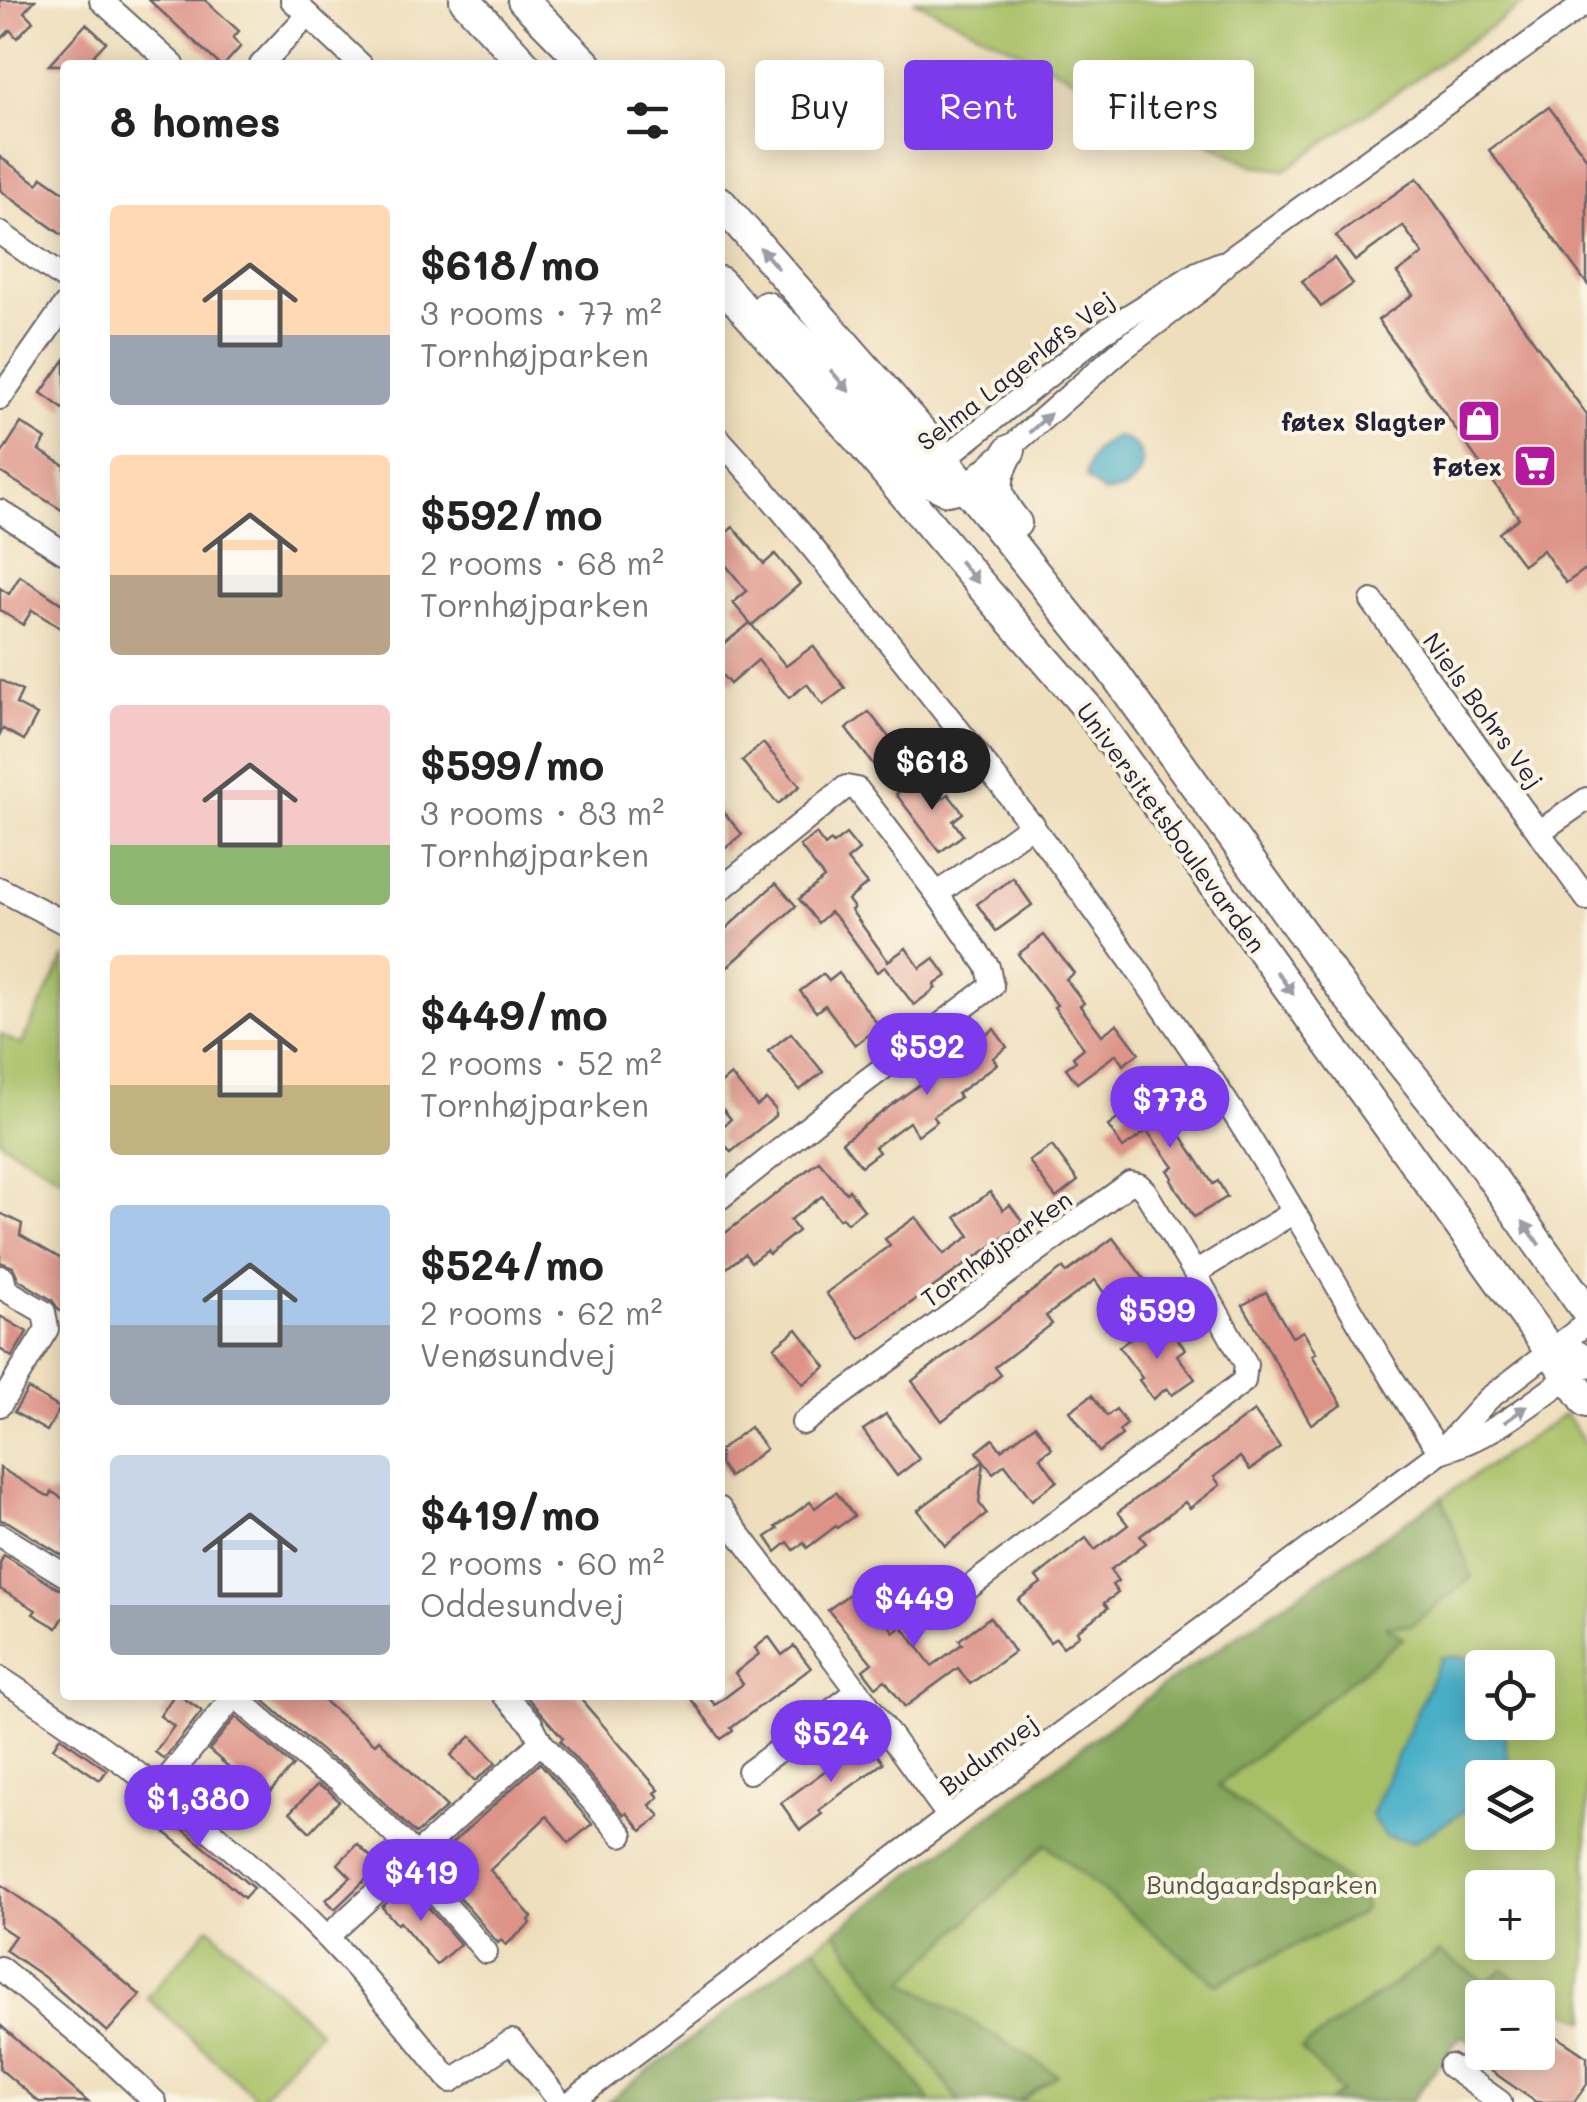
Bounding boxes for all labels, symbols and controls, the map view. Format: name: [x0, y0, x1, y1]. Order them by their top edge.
chip: Buy: [755, 60, 884, 150]
chip: Rent: [904, 60, 1053, 150]
chip: Filters: [1073, 60, 1254, 150]
text: 8 homes: [110, 93, 281, 148]
icon: filters: [620, 93, 675, 148]
text: $618/mo: [420, 236, 599, 291]
icon: home: [190, 245, 310, 365]
one-way arrow: [758, 245, 780, 270]
street label: Selma Lagerløfs Vej: [910, 283, 1120, 457]
text: 3 rooms · 77 m²: [420, 291, 662, 333]
text: Tornhøjparken: [420, 333, 649, 375]
one-way arrow: [829, 368, 851, 393]
shop icon: føtex Slagter: [1456, 398, 1502, 444]
place label: føtex Slagter: [1281, 405, 1446, 437]
one-way arrow: [1028, 412, 1052, 435]
supermarket icon: Føtex: [1512, 443, 1558, 489]
place label: Føtex: [1432, 450, 1502, 482]
text: $592/mo: [420, 486, 603, 541]
icon: home: [190, 495, 310, 615]
text: 2 rooms · 68 m²: [420, 541, 664, 583]
one-way arrow: [958, 559, 979, 584]
text: Tornhøjparken: [420, 583, 649, 625]
street label: Niels Bohrs Vej: [1417, 626, 1551, 794]
street label: Universitetsboulevarden: [1070, 696, 1274, 958]
pin: $618: [873, 728, 991, 813]
text: $599/mo: [420, 736, 604, 791]
text: $618: [895, 739, 969, 781]
icon: home: [190, 745, 310, 865]
text: 3 rooms · 83 m²: [420, 791, 664, 833]
text: Tornhøjparken: [420, 833, 649, 875]
one-way arrow: [1275, 970, 1294, 996]
text: $449/mo: [420, 986, 608, 1041]
icon: home: [190, 995, 310, 1115]
pin: $592: [868, 1013, 986, 1098]
text: $592: [889, 1024, 965, 1066]
text: 2 rooms · 52 m²: [420, 1041, 662, 1083]
pin: $778: [1111, 1066, 1229, 1151]
text: $778: [1132, 1077, 1208, 1119]
text: Tornhøjparken: [420, 1083, 649, 1125]
street label: Tornhøjparken: [914, 1183, 1078, 1313]
one-way arrow: [1522, 1219, 1541, 1246]
text: $524/mo: [420, 1236, 604, 1291]
icon: home: [190, 1245, 310, 1365]
pin: $599: [1098, 1277, 1216, 1362]
text: $599: [1119, 1288, 1195, 1330]
text: 2 rooms · 62 m²: [420, 1291, 663, 1333]
text: Venøsundvej: [420, 1333, 616, 1375]
one-way arrow: [1503, 1405, 1529, 1425]
text: $419/mo: [420, 1486, 600, 1541]
icon: home: [190, 1495, 310, 1615]
text: 2 rooms · 60 m²: [420, 1541, 664, 1583]
pin: $449: [855, 1565, 973, 1650]
text: $449: [874, 1576, 954, 1618]
text: Oddesundvej: [420, 1583, 624, 1625]
map controls: [1465, 1650, 1555, 2070]
button: locate: [1465, 1650, 1555, 1740]
pin: $524: [772, 1700, 890, 1785]
street label: Budumvej: [932, 1706, 1044, 1802]
text: $524: [793, 1711, 869, 1753]
button: layers: [1465, 1760, 1555, 1850]
pin: $1,380: [117, 1765, 279, 1850]
text: $1,380: [146, 1776, 250, 1818]
pin: $419: [362, 1839, 480, 1924]
text: $419: [384, 1850, 458, 1892]
park label: Bundgaardsparken: [1146, 1868, 1378, 1900]
button: +: [1465, 1870, 1555, 1960]
button: −: [1465, 1980, 1555, 2070]

